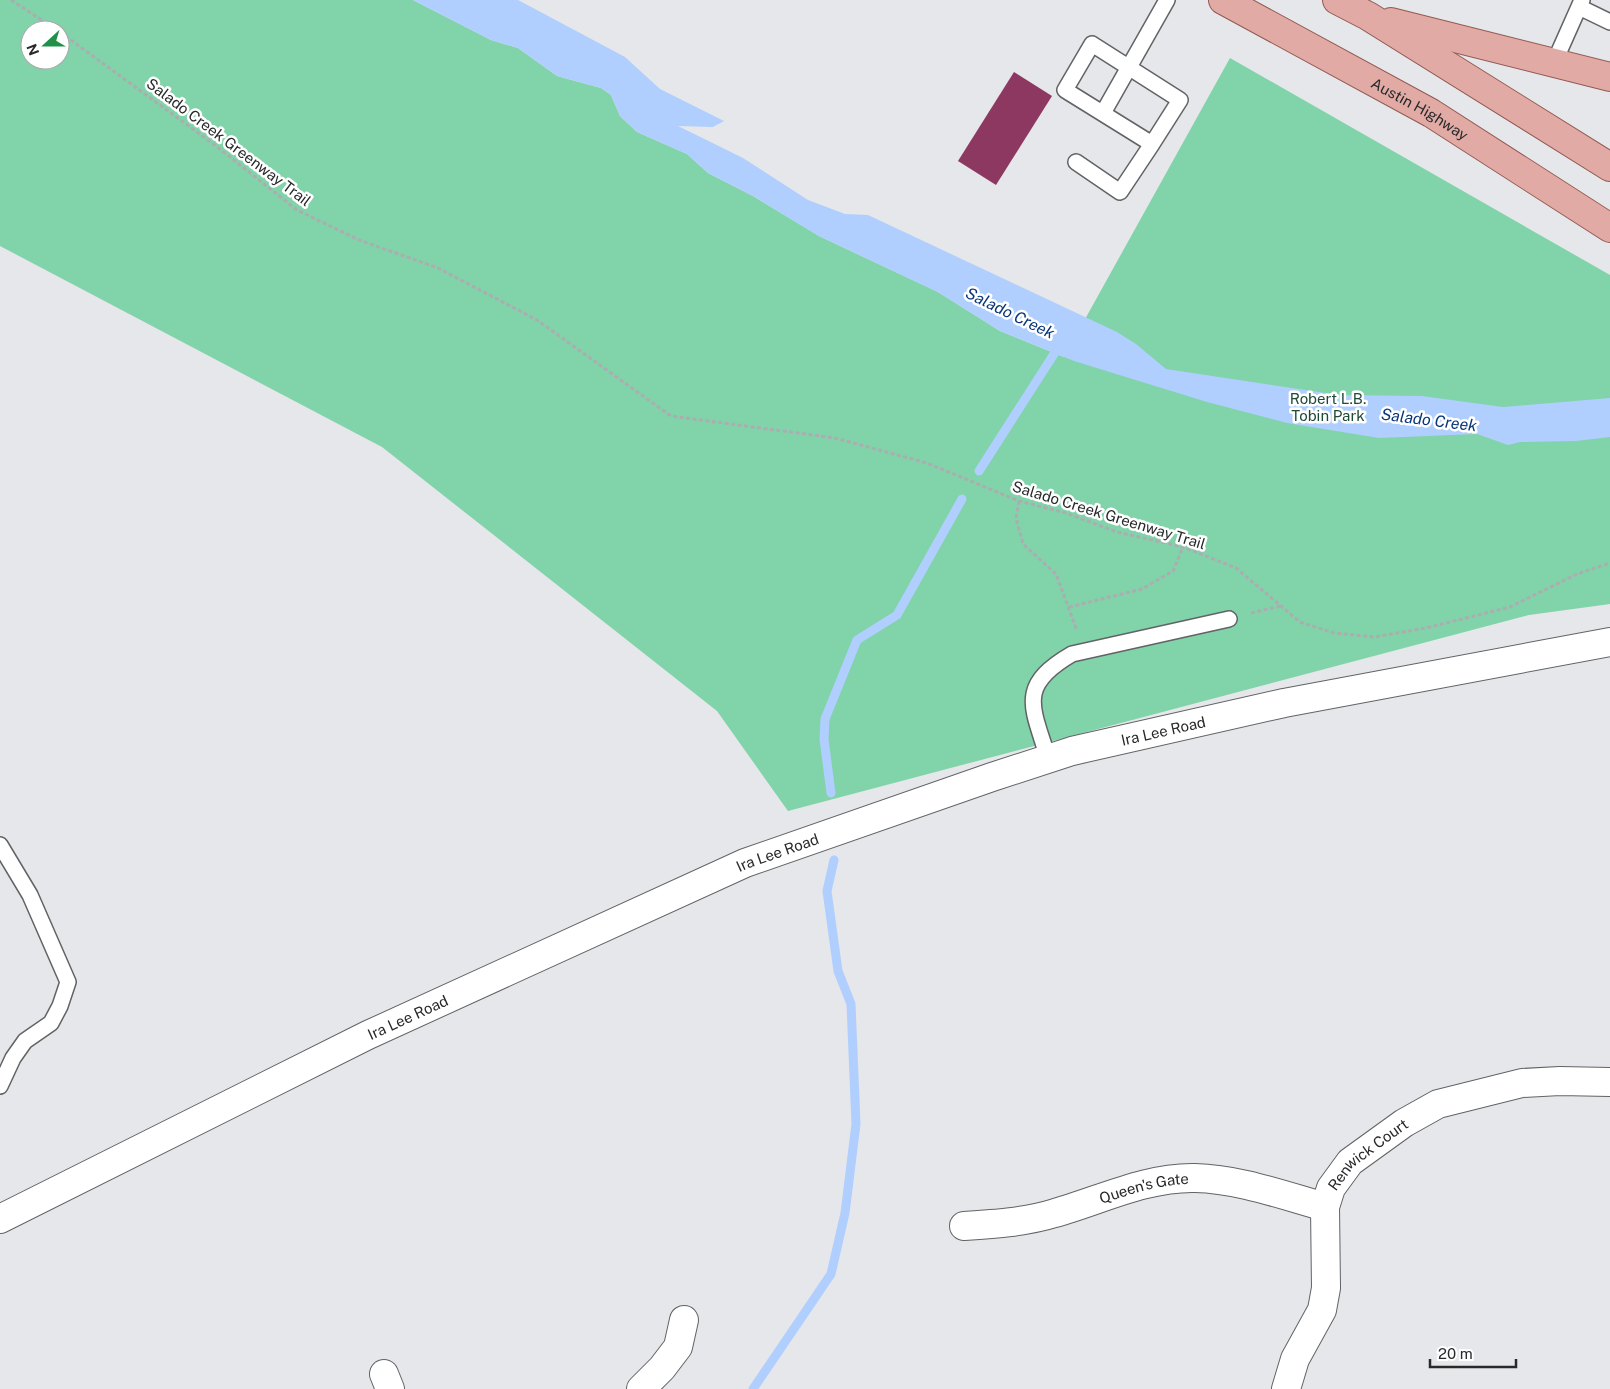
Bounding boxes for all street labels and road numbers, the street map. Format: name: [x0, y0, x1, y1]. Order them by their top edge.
street label: Austin Highway: [1369, 74, 1472, 143]
street label: Salado Creek Greenway Trail: [144, 75, 314, 209]
street label: Salado Creek Greenway Trail: [1010, 477, 1208, 553]
street label: Ira Lee Road: [1119, 713, 1207, 748]
street label: Ira Lee Road: [733, 830, 821, 874]
street label: Ira Lee Road: [365, 991, 450, 1043]
street label: Renwick Court: [1324, 1115, 1411, 1193]
street label: Queen's Gate: [1097, 1169, 1189, 1206]

